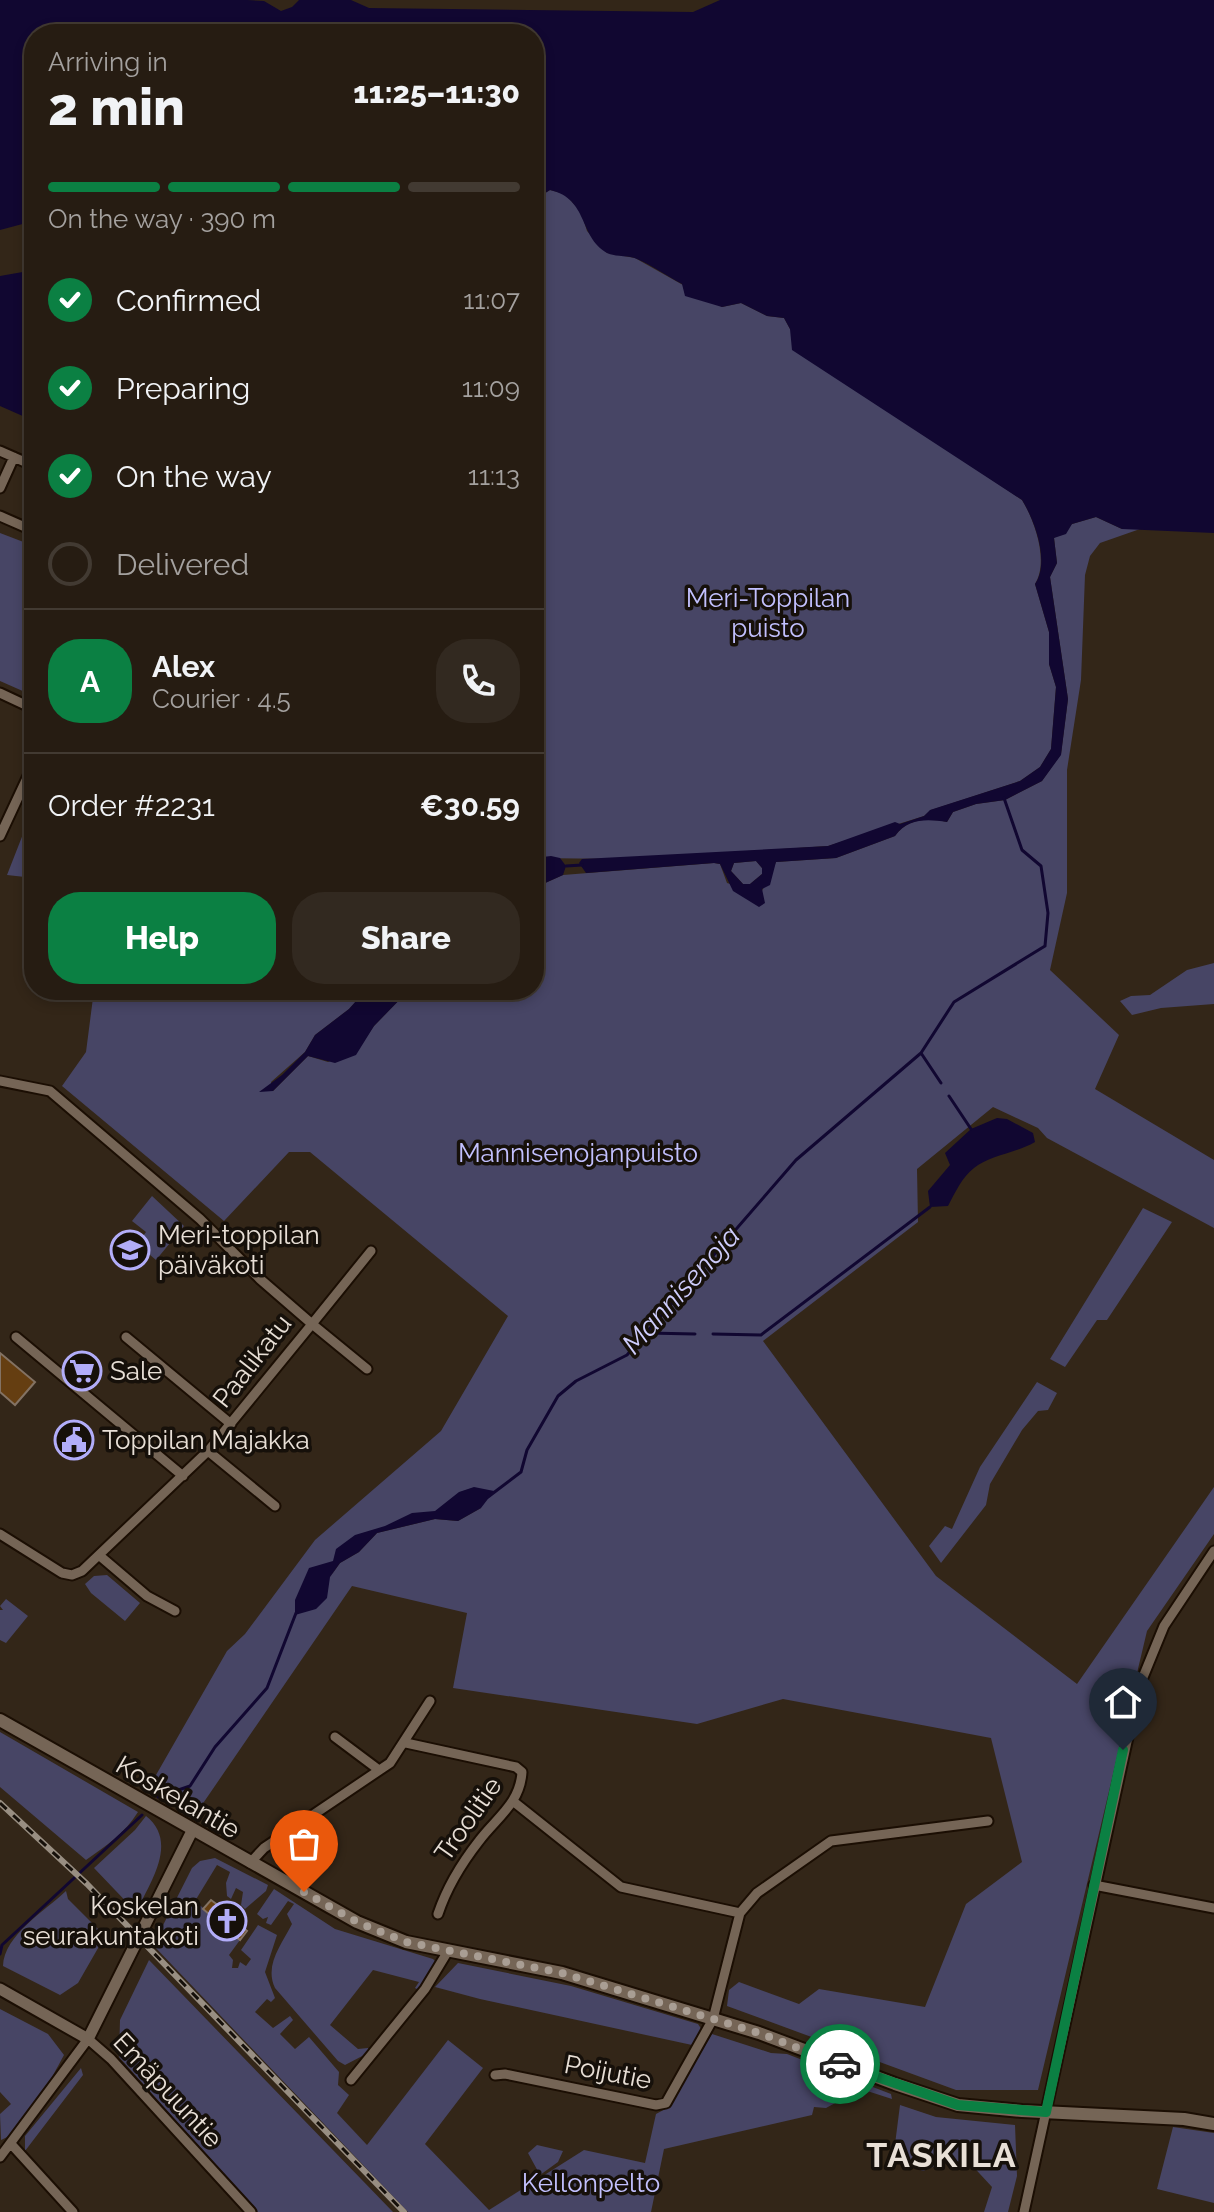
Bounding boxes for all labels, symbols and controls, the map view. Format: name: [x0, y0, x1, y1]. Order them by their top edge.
text: Arriving in: [48, 47, 168, 77]
text: 11:25–11:30: [353, 75, 520, 110]
text: 2 min: [48, 76, 185, 137]
text: On the way · 390 m: [48, 204, 276, 234]
icon: check: [48, 278, 92, 322]
text: Confirmed: [116, 283, 261, 318]
text: 11:07: [463, 285, 520, 315]
icon: check: [48, 366, 92, 410]
text: Preparing: [116, 371, 250, 406]
text: 11:09: [462, 373, 520, 403]
icon: check: [48, 454, 92, 498]
text: On the way: [116, 459, 272, 494]
text: 11:13: [468, 461, 520, 491]
text: Delivered: [116, 547, 249, 582]
park label: Meri-Toppilan puisto: [686, 583, 850, 643]
button: phone: [436, 639, 520, 723]
text: Alex: [152, 649, 215, 684]
text: A: [80, 664, 100, 699]
text: Courier · 4.5: [152, 684, 291, 714]
text: Order #2231: [48, 788, 215, 823]
text: €30.59: [420, 788, 520, 823]
button: Help: [48, 892, 276, 984]
button: Share: [292, 892, 520, 984]
park label: Mannisenojanpuisto: [458, 1138, 698, 1168]
place label: Meri-toppilan päiväkoti: [158, 1220, 320, 1280]
water label: Mannisenoja: [615, 1220, 747, 1360]
school or university icon: Meri-toppilan päiväkoti: [109, 1229, 151, 1271]
street label: Paalikatu: [207, 1309, 297, 1413]
supermarket icon: Sale: [61, 1350, 103, 1392]
place label: Sale: [110, 1356, 162, 1386]
public building icon: Toppilan Majakka: [53, 1419, 95, 1461]
place label: Toppilan Majakka: [102, 1425, 310, 1455]
pin: [1089, 1668, 1157, 1750]
icon: home: [1101, 1680, 1145, 1724]
street label: Koskelantie: [111, 1749, 245, 1845]
street label: Troolitie: [428, 1771, 508, 1867]
pin: [270, 1810, 338, 1892]
icon: bag: [282, 1822, 326, 1866]
place label: Koskelan seurakuntakoti: [23, 1891, 199, 1951]
church icon: Koskelan seurakuntakoti: [206, 1900, 248, 1942]
courier: [800, 2024, 880, 2104]
street label: Emäpuuntie: [107, 2027, 229, 2153]
icon: car: [818, 2042, 862, 2086]
street label: Poijutie: [562, 2049, 654, 2095]
district label: TASKILA: [866, 2135, 1018, 2175]
park label: Kellonpelto: [522, 2168, 660, 2198]

